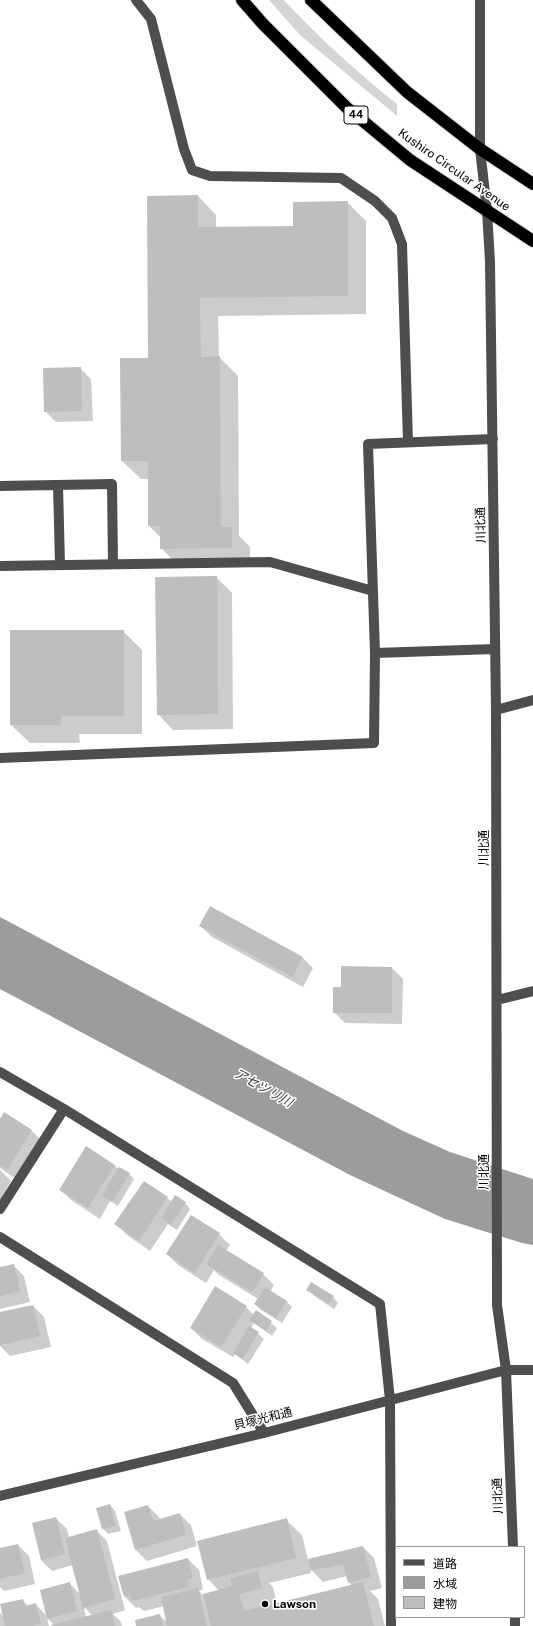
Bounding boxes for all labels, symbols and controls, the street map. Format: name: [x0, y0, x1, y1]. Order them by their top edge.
road number: 44: [344, 106, 368, 124]
street label: Kushiro Circular Avenue: [395, 126, 513, 214]
street label: 川北通: [473, 507, 489, 543]
street label: 川北通: [477, 830, 491, 866]
water label: アセツリ川: [231, 1065, 295, 1111]
street label: 川北通: [477, 1154, 491, 1190]
street label: 貝塚光和通: [232, 1405, 294, 1433]
street label: 川北通: [490, 1478, 506, 1514]
legend: [395, 1546, 525, 1618]
text: 道路: [433, 1557, 457, 1571]
text: 水域: [433, 1577, 457, 1591]
place label: Lawson: [273, 1597, 316, 1611]
text: 建物: [433, 1597, 457, 1611]
marker: Lawson: [260, 1599, 270, 1609]

